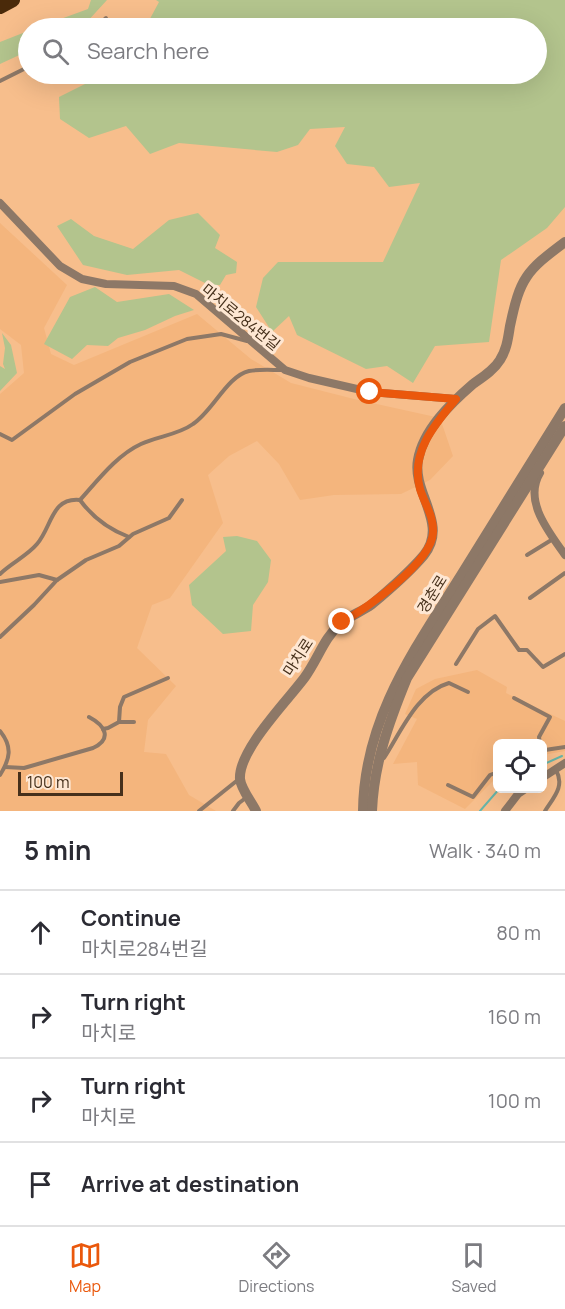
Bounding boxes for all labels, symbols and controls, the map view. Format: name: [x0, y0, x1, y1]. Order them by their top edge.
search box: [18, 18, 547, 84]
icon: search: [39, 35, 72, 68]
text: Search here: [87, 36, 209, 66]
street label: 마치로284번길: [197, 279, 285, 355]
route start: [356, 378, 382, 404]
street label: 경춘로: [412, 571, 452, 617]
route end: [328, 608, 354, 634]
street label: 마치로: [278, 634, 318, 680]
map controls: [493, 739, 547, 793]
button: locate: [493, 739, 547, 793]
scale bar: [18, 769, 123, 796]
text: 100 m: [27, 771, 70, 793]
text: 5 min: [24, 832, 91, 868]
text: Walk · 340 m: [429, 837, 541, 864]
text: Continue: [81, 903, 181, 933]
icon: ahead: [24, 916, 57, 949]
text: 80 m: [496, 919, 541, 946]
text: 마치로284번길: [81, 935, 208, 962]
text: Turn right: [81, 987, 186, 1017]
icon: right: [24, 1000, 57, 1033]
text: 160 m: [488, 1003, 541, 1030]
text: 마치로: [81, 1019, 136, 1046]
text: Turn right: [81, 1071, 186, 1101]
icon: right: [24, 1084, 57, 1117]
text: 100 m: [488, 1087, 541, 1114]
text: 마치로: [81, 1103, 136, 1130]
icon: arrive: [24, 1168, 57, 1201]
text: Arrive at destination: [81, 1169, 299, 1199]
tab: Map: [69, 1239, 102, 1297]
tab: Directions: [239, 1239, 314, 1297]
tab: Saved: [451, 1239, 496, 1297]

